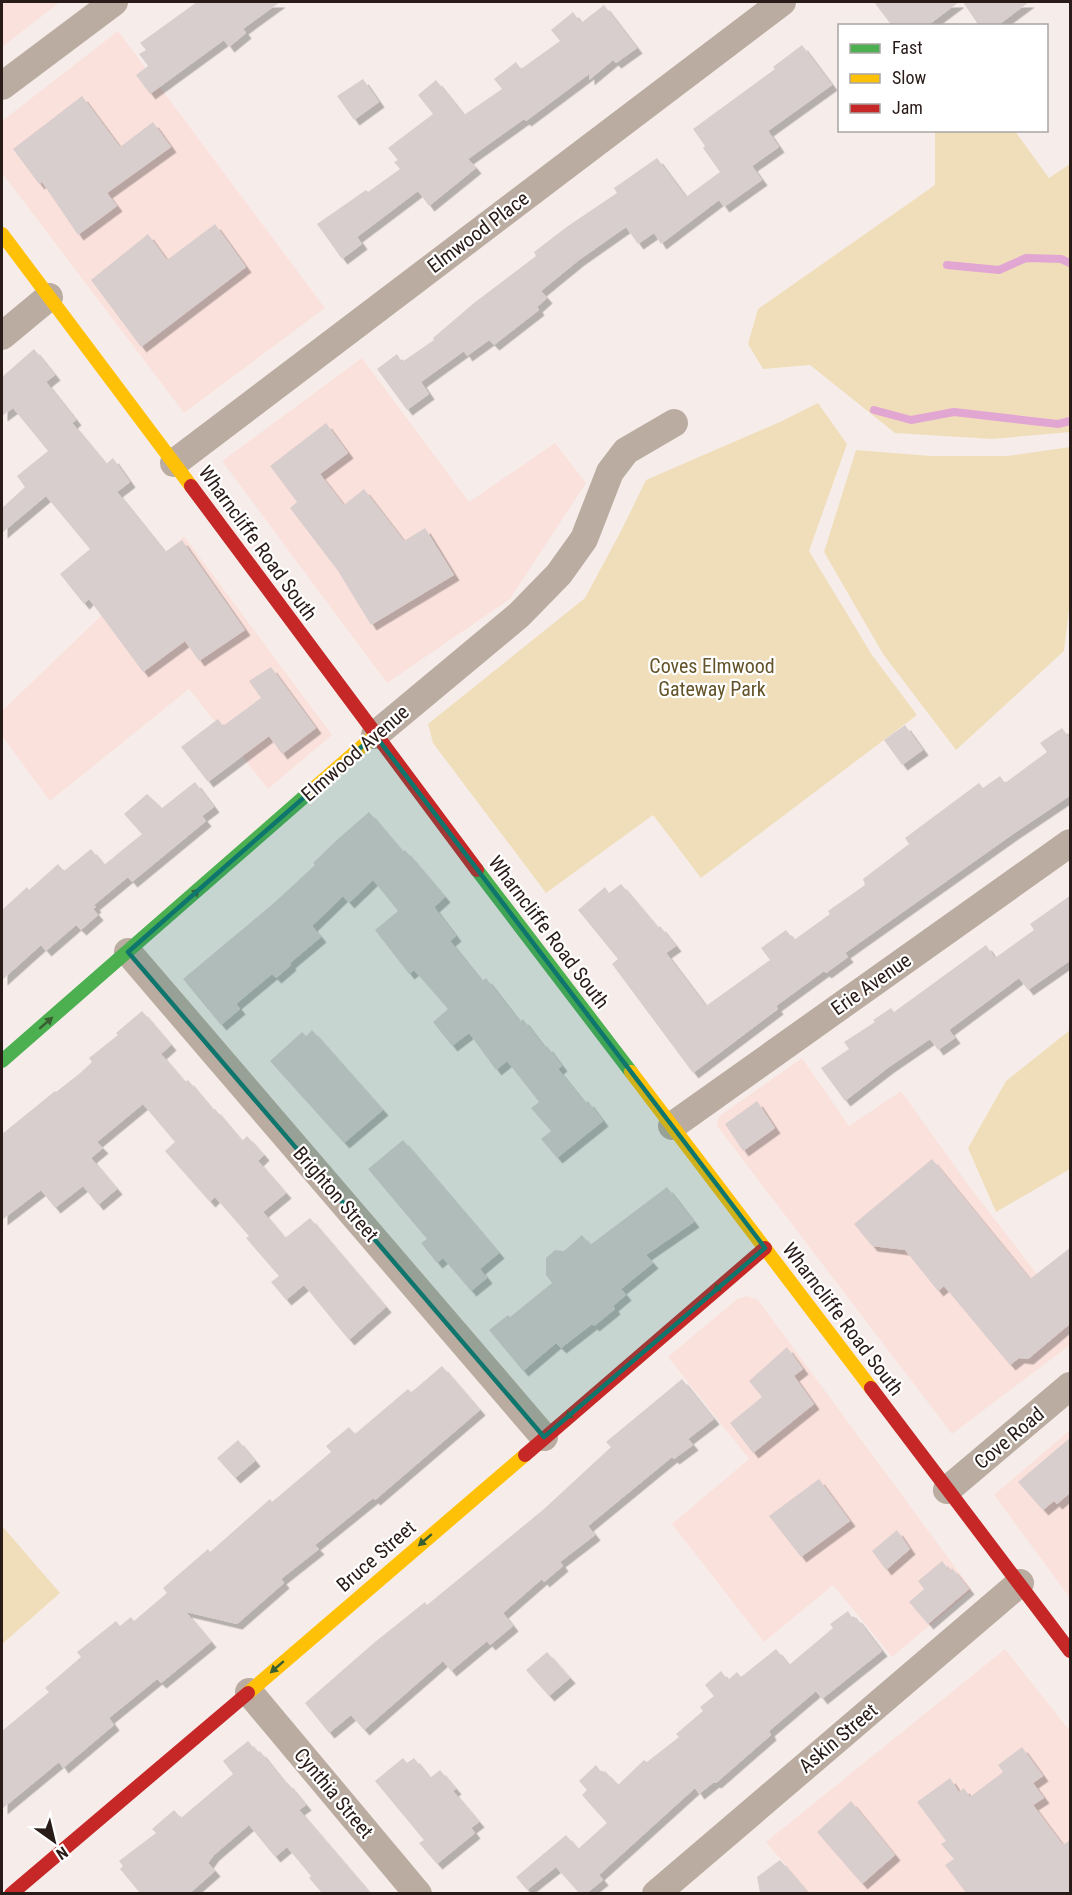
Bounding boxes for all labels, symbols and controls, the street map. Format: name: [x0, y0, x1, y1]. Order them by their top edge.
legend: [838, 24, 1048, 132]
text: Fast: [892, 37, 923, 58]
text: Slow: [892, 67, 927, 88]
text: Jam: [892, 97, 923, 118]
street label: Elmwood Place: [422, 186, 534, 278]
street label: Wharncliffe Road South: [194, 461, 322, 625]
park label: Coves Elmwood Gateway Park: [649, 654, 775, 701]
street label: Elmwood Avenue: [296, 700, 414, 806]
street label: Wharncliffe Road South: [484, 851, 614, 1013]
one-way arrow: [185, 889, 200, 902]
street label: Erie Avenue: [826, 948, 916, 1020]
one-way arrow: [38, 1017, 53, 1030]
street label: Brighton Street: [288, 1142, 384, 1246]
street label: Wharncliffe Road South: [778, 1238, 908, 1400]
one-way arrow: [713, 1279, 728, 1292]
street label: Cove Road: [969, 1402, 1049, 1474]
one-way arrow: [564, 1406, 580, 1419]
street label: Bruce Street: [332, 1515, 420, 1597]
one-way arrow: [418, 1533, 433, 1546]
one-way arrow: [269, 1661, 285, 1674]
street label: Askin Street: [794, 1698, 882, 1778]
street label: Cynthia Street: [289, 1743, 379, 1843]
north arrow: [24, 1811, 84, 1871]
text: N: [53, 1842, 71, 1864]

